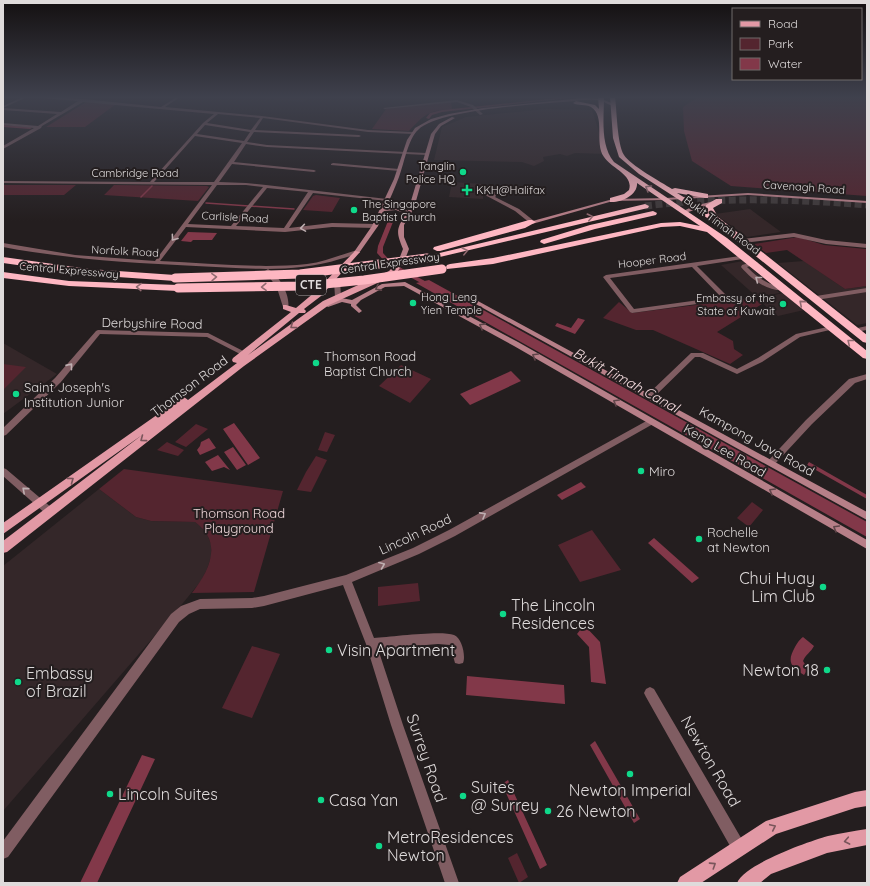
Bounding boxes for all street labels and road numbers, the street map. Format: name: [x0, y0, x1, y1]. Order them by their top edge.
street label: Cambridge Road: [92, 166, 178, 180]
street label: Cavenagh Road: [763, 177, 845, 197]
street label: Bukit Timah Road: [681, 193, 763, 257]
street label: Carlisle Road: [201, 208, 269, 226]
street label: Norfolk Road: [91, 242, 159, 260]
street label: Central Expressway: [340, 249, 440, 277]
street label: Hooper Road: [617, 249, 687, 271]
street label: Central Expressway: [19, 259, 119, 281]
road number: CTE: [296, 275, 326, 295]
street label: Derbyshire Road: [101, 314, 203, 332]
street label: Thomson Road: [147, 352, 231, 420]
street label: Kampong Java Road: [697, 403, 817, 479]
street label: Keng Lee Road: [681, 420, 769, 480]
street label: Lincoln Road: [376, 510, 454, 558]
street label: Surrey Road: [403, 711, 451, 805]
street label: Newton Road: [677, 712, 745, 810]

